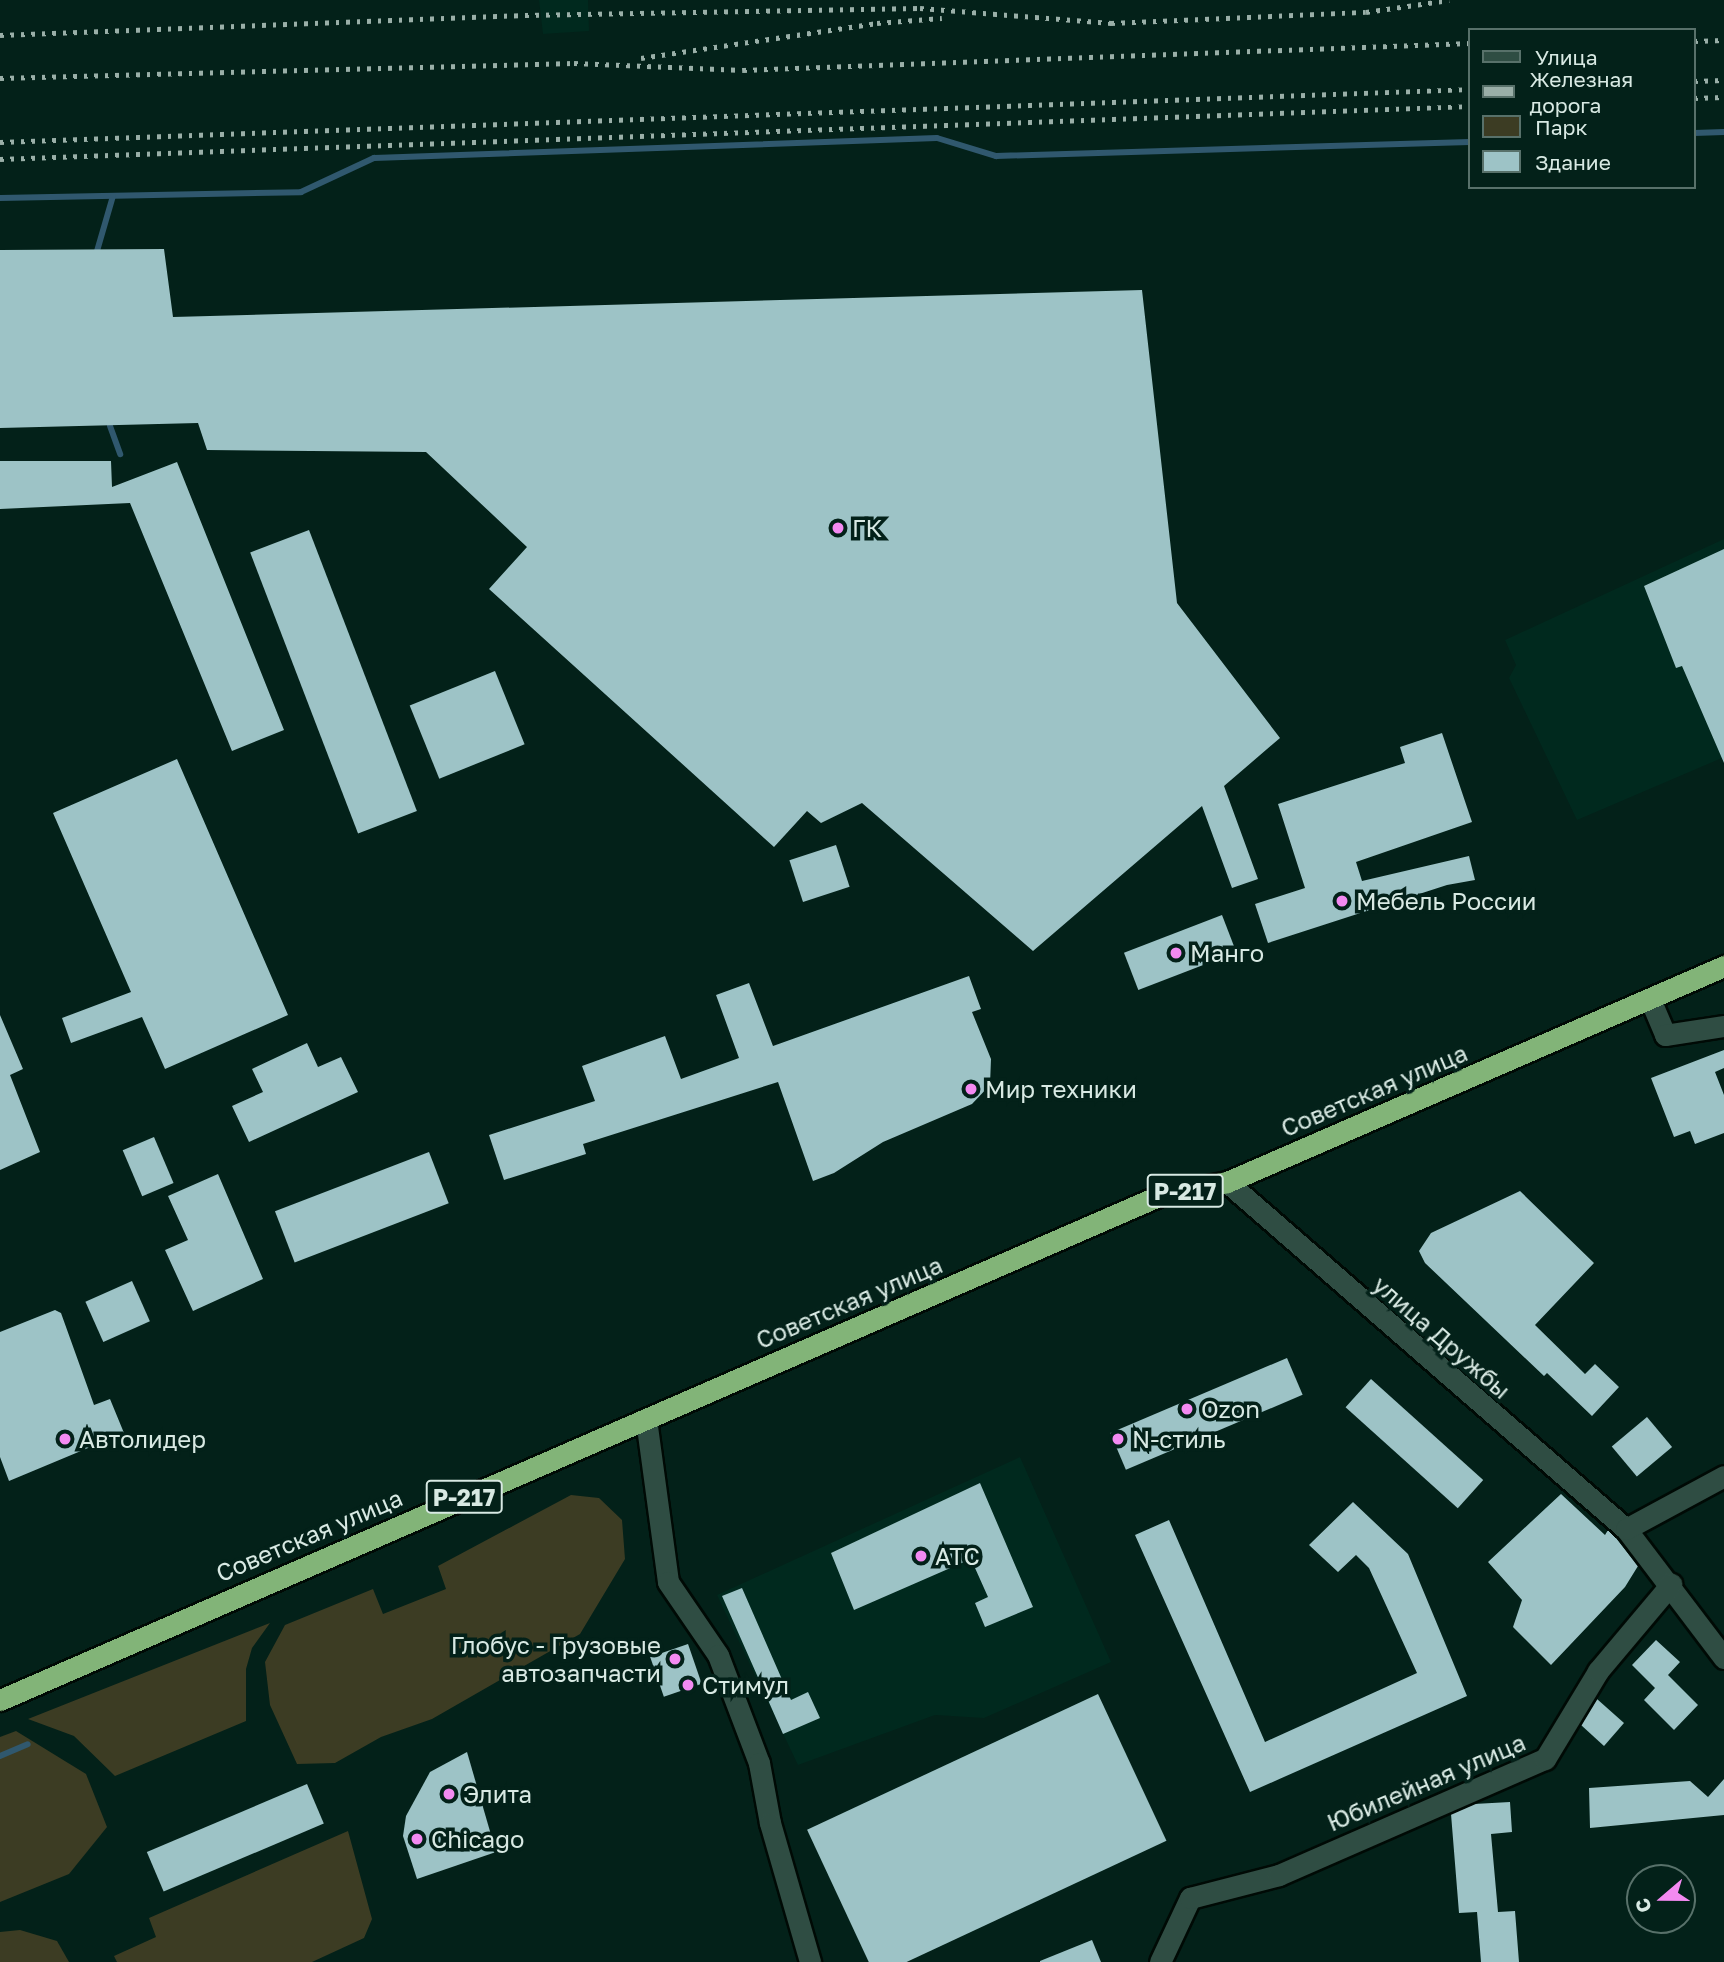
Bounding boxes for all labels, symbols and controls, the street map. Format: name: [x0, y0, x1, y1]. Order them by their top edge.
legend: [1468, 28, 1696, 189]
text: Улица: [1535, 44, 1598, 70]
text: Железная дорога: [1529, 66, 1633, 118]
text: Парк: [1535, 114, 1588, 140]
text: Здание: [1535, 149, 1611, 175]
place label: ГК: [852, 514, 882, 542]
marker: ГК: [830, 520, 846, 536]
place label: Мебель России: [1356, 887, 1536, 915]
marker: Мебель России: [1334, 893, 1350, 909]
place label: Манго: [1190, 939, 1264, 967]
marker: Манго: [1168, 945, 1184, 961]
street label: Советская улица: [1276, 1038, 1472, 1142]
place label: Мир техники: [985, 1075, 1137, 1103]
marker: Мир техники: [963, 1081, 979, 1097]
road number: Р-217: [1146, 1172, 1224, 1210]
street label: Советская улица: [751, 1250, 947, 1354]
street label: улица Дружбы: [1367, 1270, 1517, 1404]
place label: Ozon: [1201, 1395, 1260, 1423]
marker: Ozon: [1179, 1401, 1195, 1417]
place label: Автолидер: [79, 1425, 206, 1453]
place label: N-стиль: [1132, 1425, 1225, 1453]
marker: Автолидер: [57, 1431, 73, 1447]
marker: N-стиль: [1110, 1431, 1126, 1447]
road number: Р-217: [426, 1478, 503, 1516]
street label: Советская улица: [211, 1483, 407, 1587]
place label: АТС: [935, 1542, 980, 1570]
marker: АТС: [913, 1548, 929, 1564]
place label: Глобус - Грузовые автозапчасти: [451, 1631, 661, 1687]
marker: Глобус - Грузовые автозапчасти: [667, 1651, 683, 1667]
place label: Стимул: [702, 1671, 789, 1699]
marker: Стимул: [680, 1677, 696, 1693]
street label: Юбилейная улица: [1323, 1727, 1529, 1837]
place label: Элита: [463, 1780, 532, 1808]
marker: Элита: [441, 1786, 457, 1802]
place label: Chicago: [431, 1825, 524, 1853]
marker: Chicago: [409, 1831, 425, 1847]
north arrow: [1626, 1864, 1696, 1934]
text: С: [1630, 1895, 1656, 1916]

